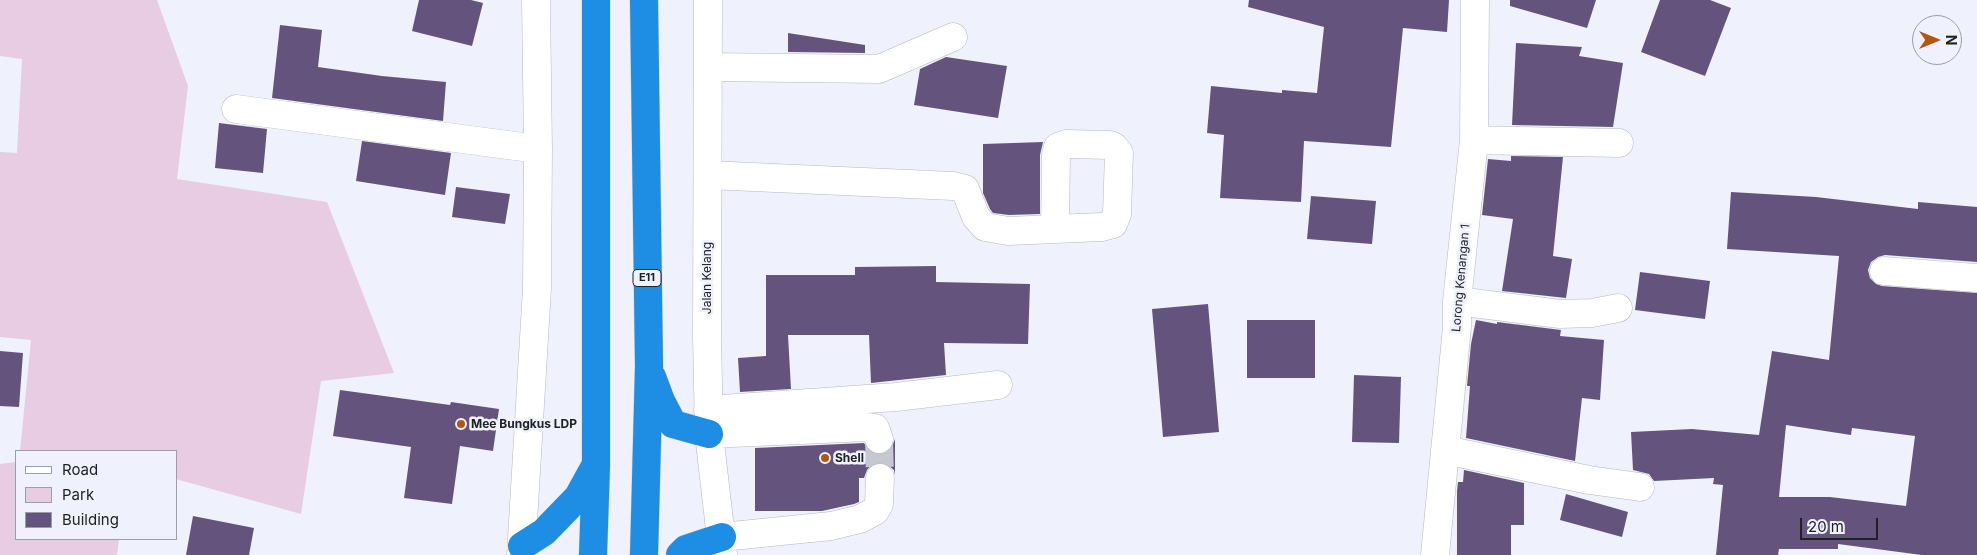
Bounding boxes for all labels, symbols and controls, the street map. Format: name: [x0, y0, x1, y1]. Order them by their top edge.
north arrow: [1912, 15, 1962, 65]
text: N: [1943, 35, 1960, 45]
street label: Lorong Kenangan 1: [1449, 223, 1473, 333]
street label: Jalan Kelang: [700, 242, 714, 314]
road number: E11: [633, 270, 661, 286]
place label: Mee Bungkus LDP: [471, 417, 577, 431]
marker: Mee Bungkus LDP: [455, 418, 467, 430]
legend: [15, 450, 178, 540]
place label: Shell: [835, 451, 864, 465]
marker: Shell: [819, 452, 831, 464]
text: Road: [62, 460, 98, 479]
text: Park: [62, 485, 94, 504]
scale bar: [1802, 508, 1880, 540]
text: Building: [62, 510, 119, 529]
text: 20 m: [1808, 517, 1844, 536]

